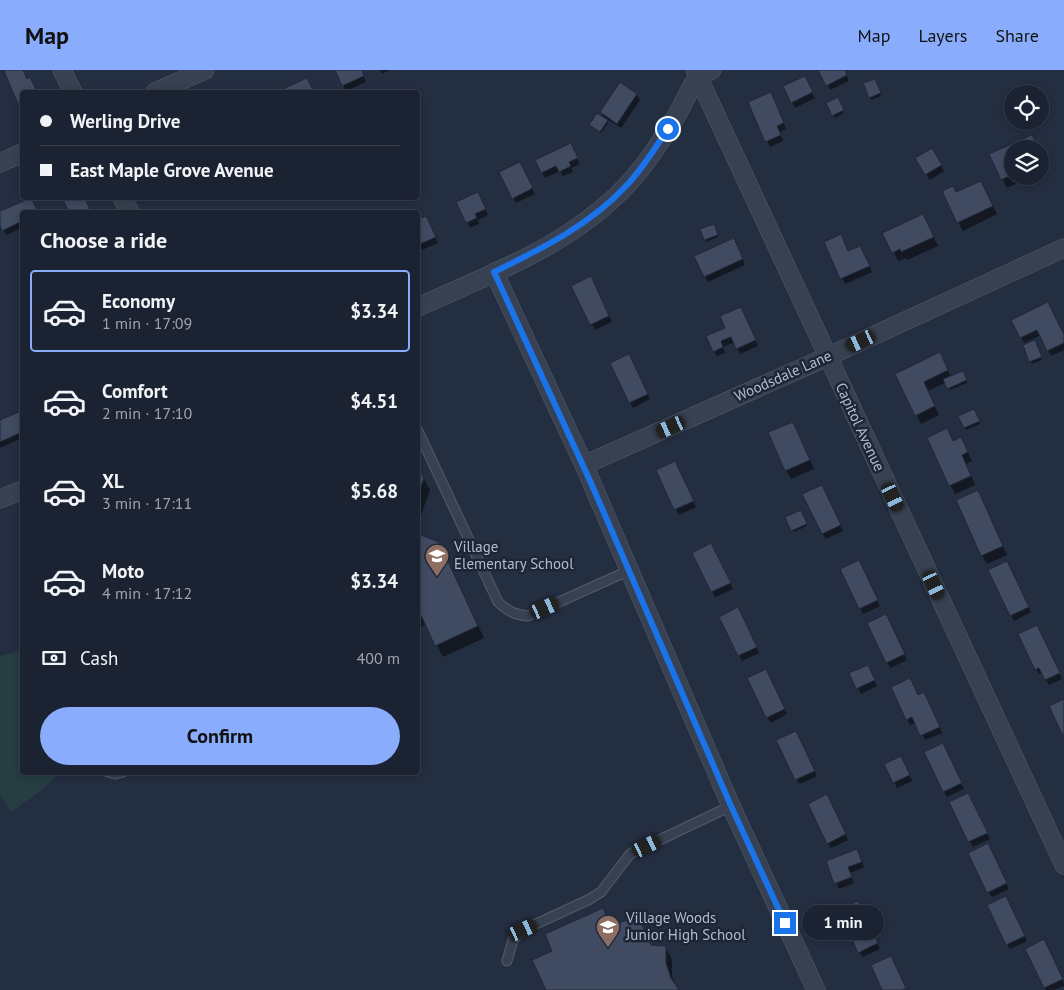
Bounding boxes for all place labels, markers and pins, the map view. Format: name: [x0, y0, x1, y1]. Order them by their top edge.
place label: Village Elementary School: [453, 537, 574, 573]
school or university icon: Village Elementary School: [424, 543, 450, 577]
place label: Village Woods Junior High School: [625, 908, 746, 944]
school or university icon: Village Woods Junior High School: [595, 914, 621, 948]

